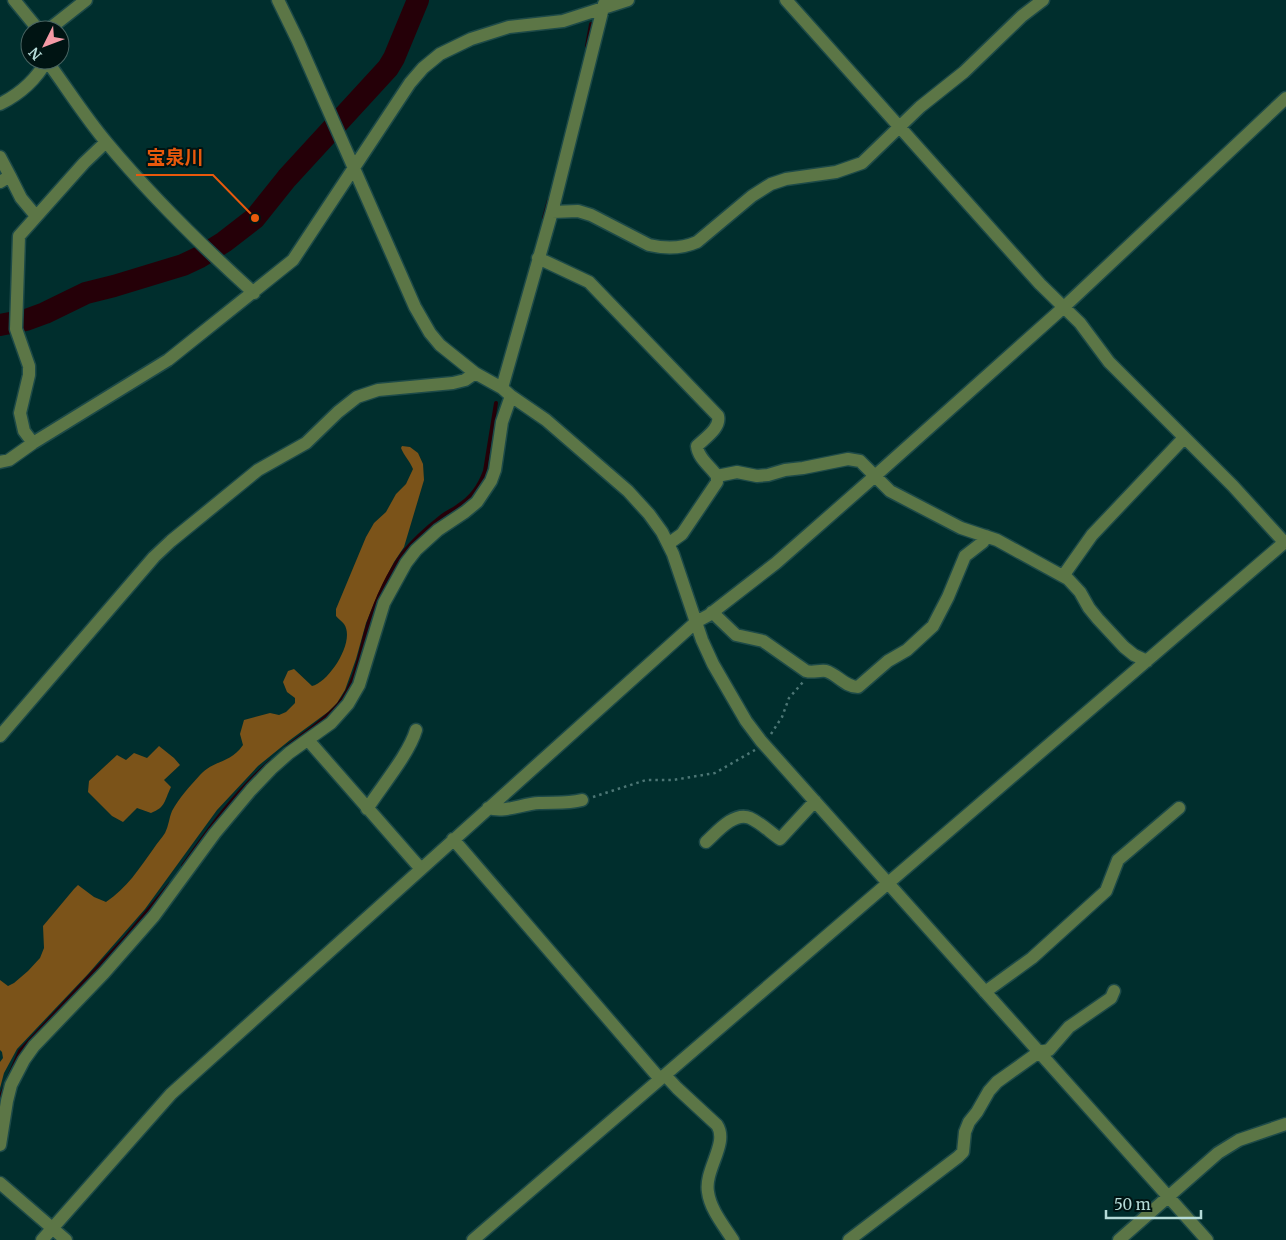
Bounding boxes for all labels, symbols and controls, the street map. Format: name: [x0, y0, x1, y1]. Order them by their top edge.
north arrow: [20, 20, 70, 70]
text: N: [25, 44, 46, 64]
callout: 宝泉川: [136, 141, 213, 175]
text: 宝泉川: [146, 145, 204, 169]
scale bar: [1106, 1188, 1201, 1220]
text: 50 m: [1114, 1195, 1151, 1214]

